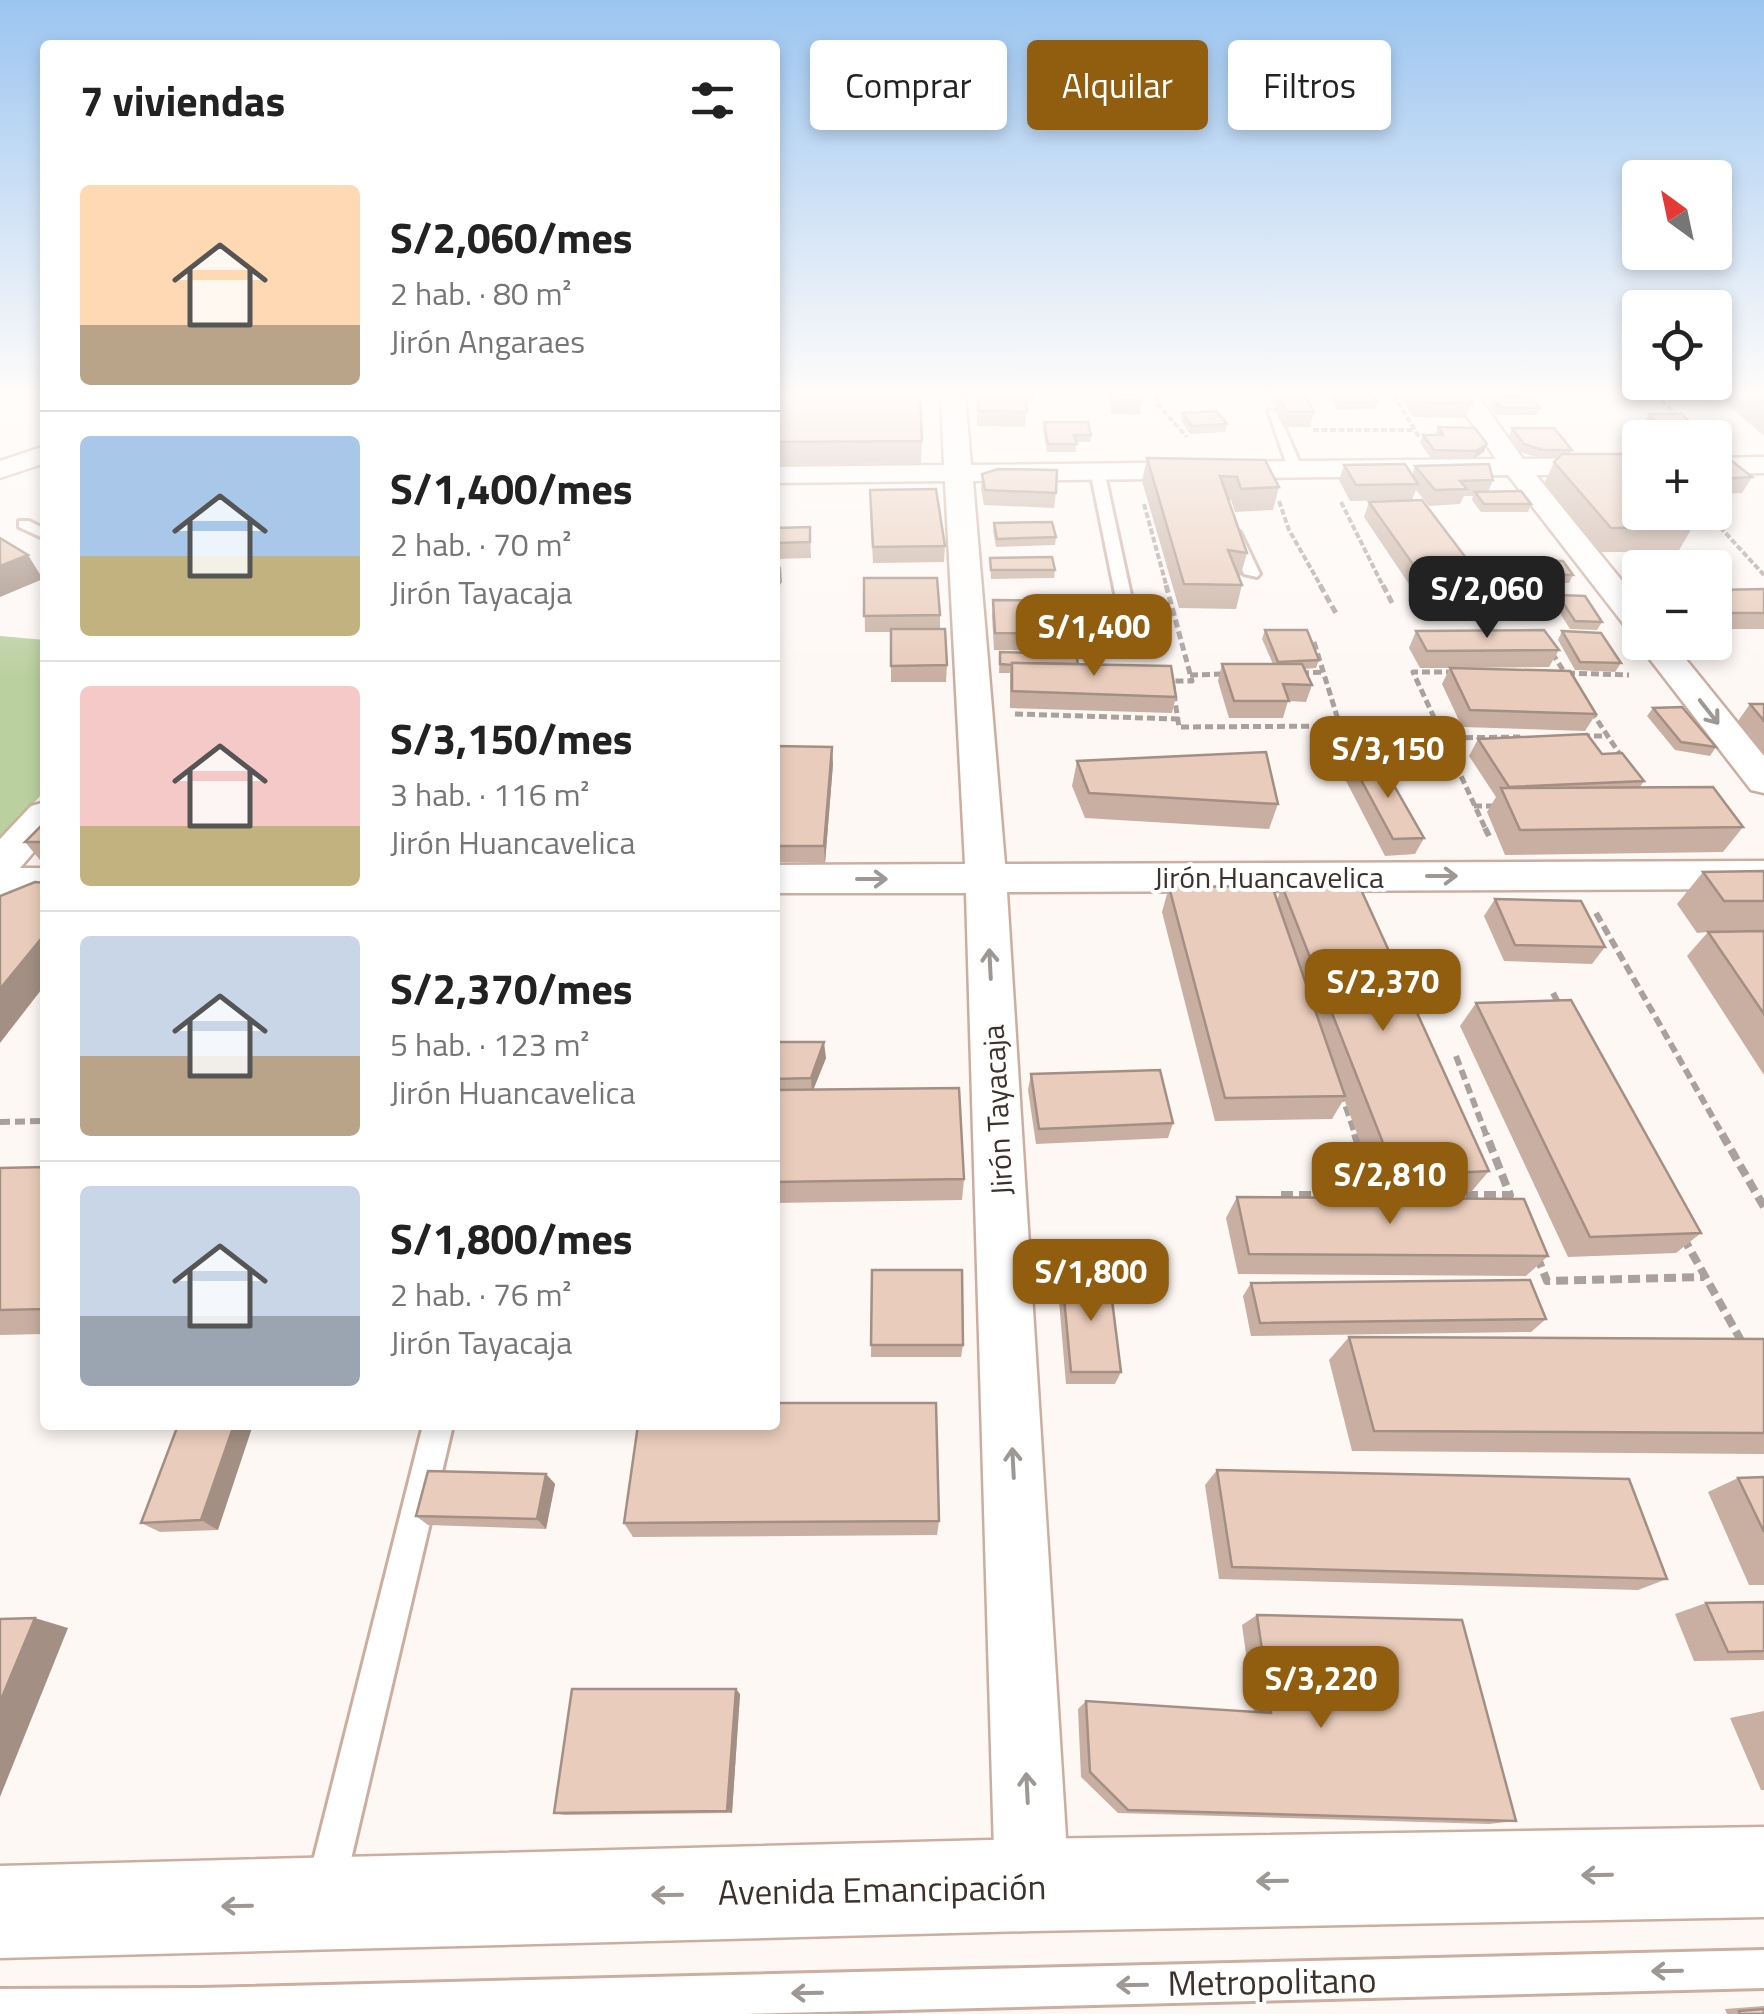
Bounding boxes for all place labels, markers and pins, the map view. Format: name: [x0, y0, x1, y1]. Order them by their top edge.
pin: S/2,060: [1395, 556, 1579, 641]
pin: S/1,400: [1002, 594, 1186, 679]
pin: S/3,150: [1296, 716, 1480, 801]
pin: S/2,370: [1291, 949, 1475, 1034]
pin: S/2,810: [1298, 1142, 1482, 1227]
pin: S/1,800: [999, 1239, 1183, 1324]
pin: S/3,220: [1229, 1646, 1413, 1731]

